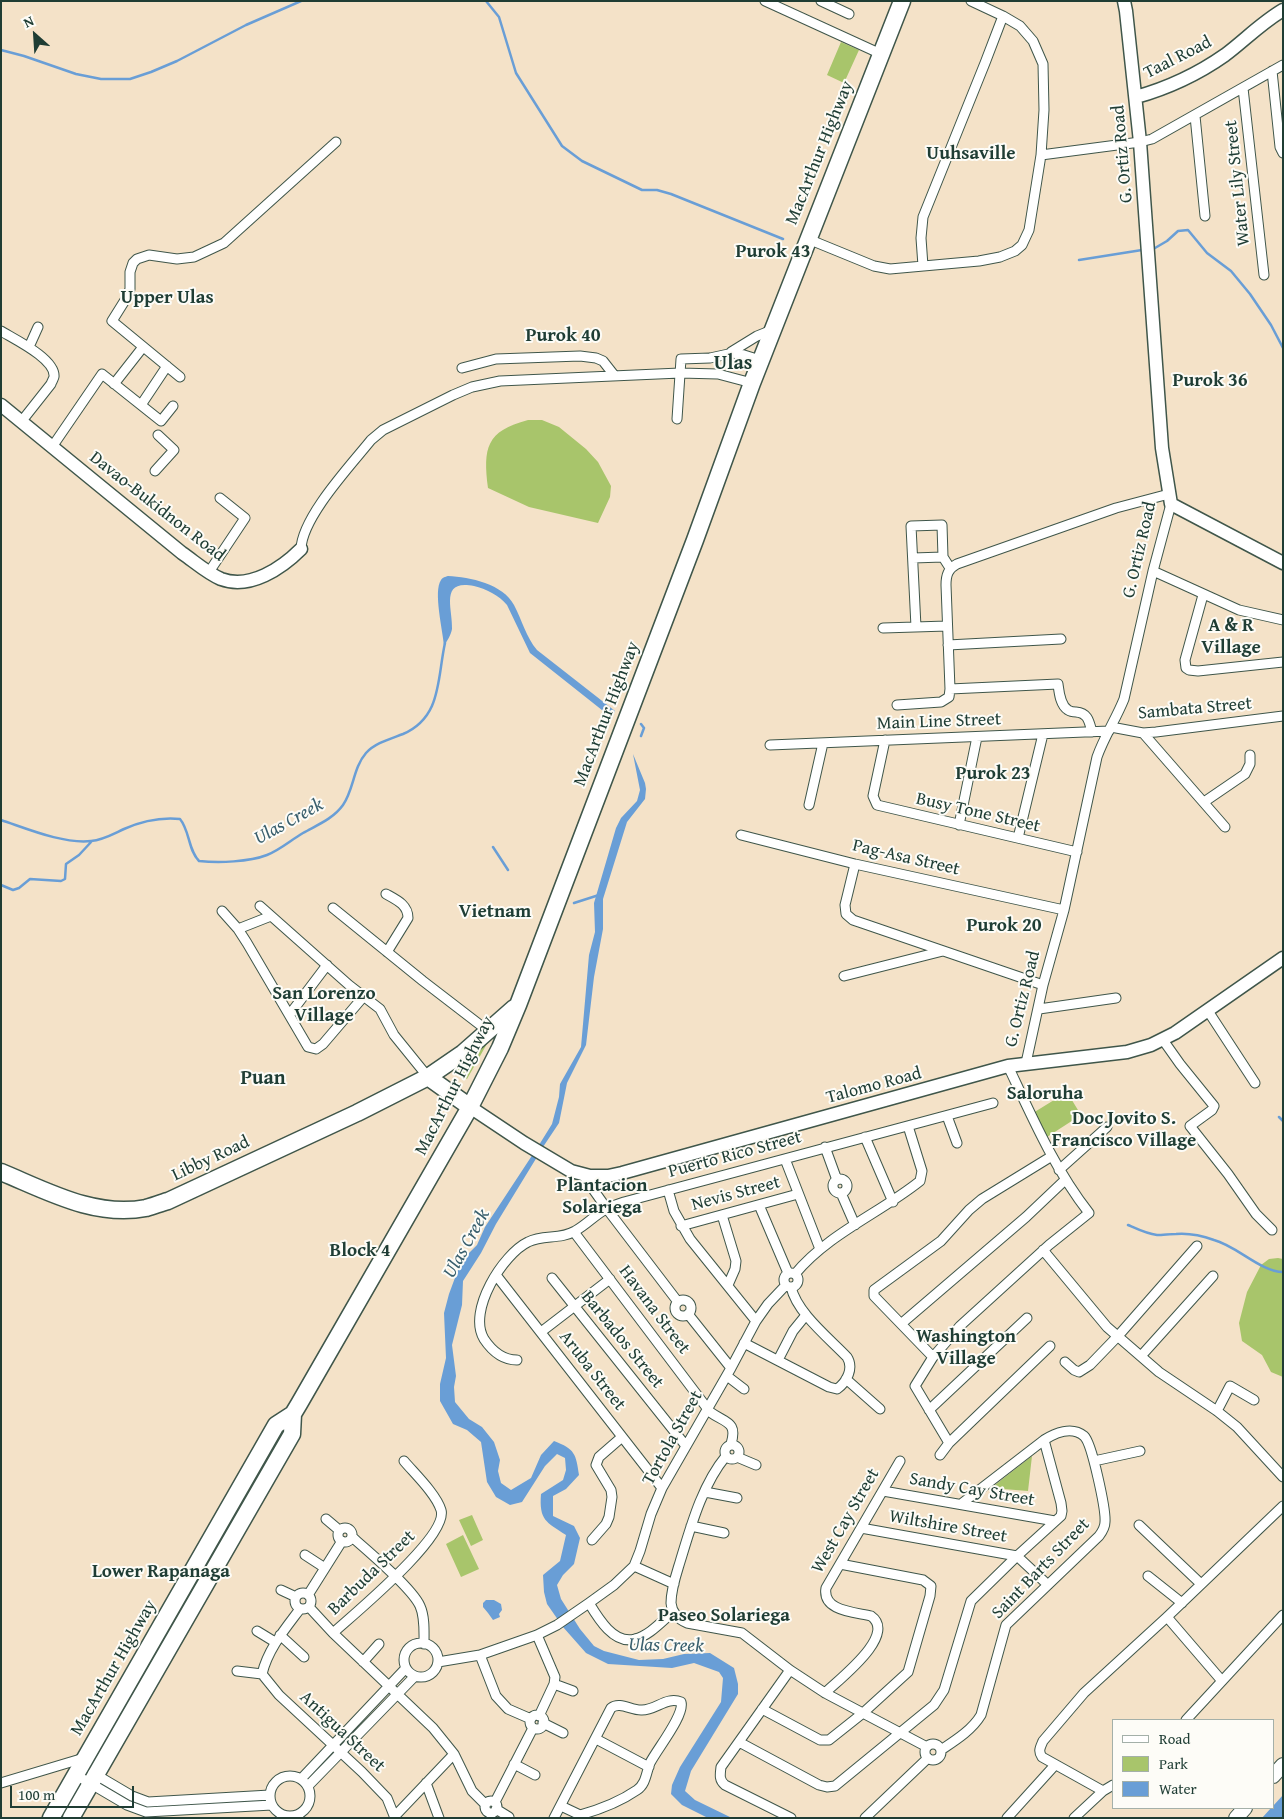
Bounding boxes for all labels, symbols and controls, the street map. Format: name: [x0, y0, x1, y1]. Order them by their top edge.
north arrow: [10, 10, 60, 60]
text: N: [20, 10, 37, 33]
street label: Taal Road: [1141, 32, 1215, 84]
street label: MacArthur Highway: [781, 78, 859, 228]
street label: G. Ortiz Road: [1108, 104, 1138, 204]
street label: Water Lily Street: [1221, 119, 1255, 247]
district label: Uuhsaville: [926, 143, 1016, 165]
district label: Purok 43: [735, 241, 811, 263]
district label: Upper Ulas: [120, 287, 214, 309]
district label: Purok 40: [525, 325, 601, 347]
district label: Ulas: [714, 352, 752, 376]
district label: Purok 36: [1172, 370, 1248, 392]
street label: Davao-Bukidnon Road: [85, 447, 229, 567]
street label: G. Ortiz Road: [1118, 500, 1162, 600]
district label: A & R Village: [1201, 615, 1261, 659]
street label: MacArthur Highway: [569, 639, 645, 789]
street label: Sambata Street: [1137, 693, 1253, 725]
street label: Main Line Street: [877, 709, 1001, 735]
district label: Purok 23: [955, 763, 1031, 785]
street label: Busy Tone Street: [914, 788, 1042, 838]
water label: Ulas Creek: [250, 794, 328, 850]
street label: Pag-Asa Street: [850, 835, 962, 881]
district label: Vietnam: [459, 901, 531, 923]
district label: Purok 20: [966, 915, 1042, 937]
street label: G. Ortiz Road: [1001, 949, 1045, 1049]
district label: San Lorenzo Village: [272, 983, 376, 1027]
street label: MacArthur Highway: [411, 1013, 499, 1159]
street label: Talomo Road: [824, 1063, 924, 1109]
district label: Puan: [240, 1067, 286, 1091]
district label: Saloruha: [1007, 1083, 1083, 1105]
district label: Doc Jovito S. Francisco Village: [1052, 1108, 1196, 1152]
street label: Puerto Rico Street: [666, 1127, 804, 1183]
street label: Libby Road: [169, 1132, 253, 1186]
street label: Nevis Street: [689, 1172, 783, 1216]
district label: Plantacion Solariega: [557, 1175, 647, 1219]
water label: Ulas Creek: [439, 1205, 495, 1283]
district label: Block 4: [329, 1240, 391, 1262]
street label: Havana Street: [614, 1261, 694, 1359]
street label: Barbados Street: [576, 1287, 668, 1393]
district label: Washington Village: [916, 1326, 1016, 1370]
street label: Aruba Street: [554, 1327, 630, 1415]
street label: Tortola Street: [638, 1387, 708, 1489]
street label: West Cay Street: [807, 1465, 885, 1577]
street label: Sandy Cay Street: [908, 1468, 1036, 1512]
street label: Wiltshire Street: [887, 1506, 1009, 1548]
street label: Saint Barts Street: [987, 1514, 1095, 1624]
street label: Barbuda Street: [324, 1526, 420, 1620]
district label: Lower Rapanaga: [92, 1561, 230, 1583]
street label: MacArthur Highway: [66, 1596, 162, 1740]
district label: Paseo Solariega: [658, 1605, 790, 1627]
water label: Ulas Creek: [628, 1634, 704, 1658]
street label: Antigua Street: [295, 1687, 389, 1777]
legend: [1112, 1719, 1274, 1809]
text: Road: [1159, 1728, 1190, 1749]
text: Park: [1159, 1753, 1188, 1774]
scale bar: [12, 1776, 136, 1808]
text: Water: [1159, 1778, 1197, 1799]
text: 100 m: [18, 1784, 55, 1805]

